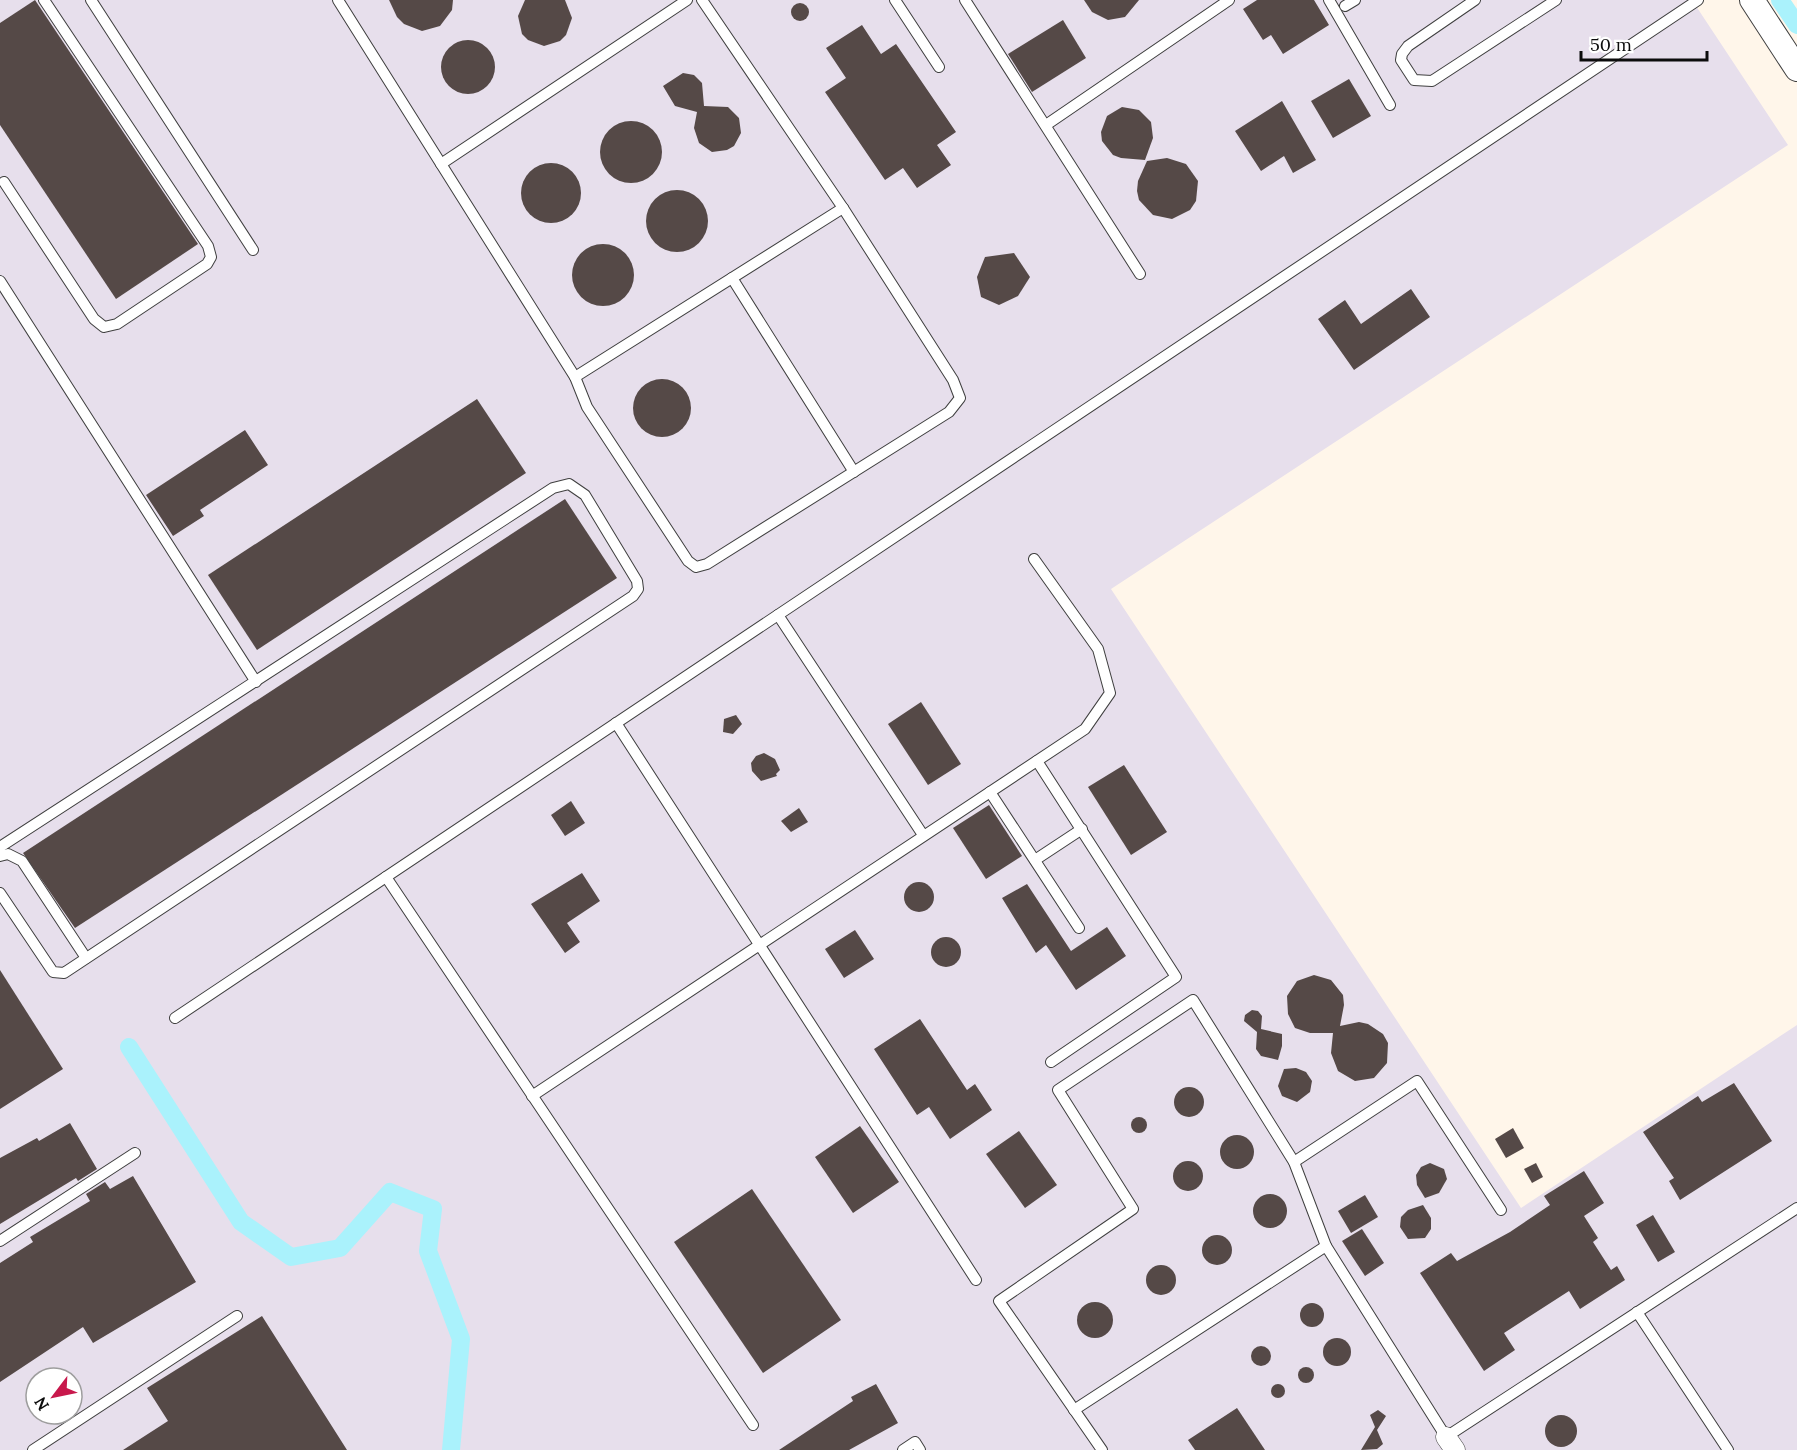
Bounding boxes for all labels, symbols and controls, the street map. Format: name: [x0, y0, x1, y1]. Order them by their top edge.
scale bar: [1581, 24, 1707, 62]
text: 50 m: [1590, 33, 1632, 56]
north arrow: [24, 1366, 84, 1426]
text: N: [30, 1393, 53, 1414]

